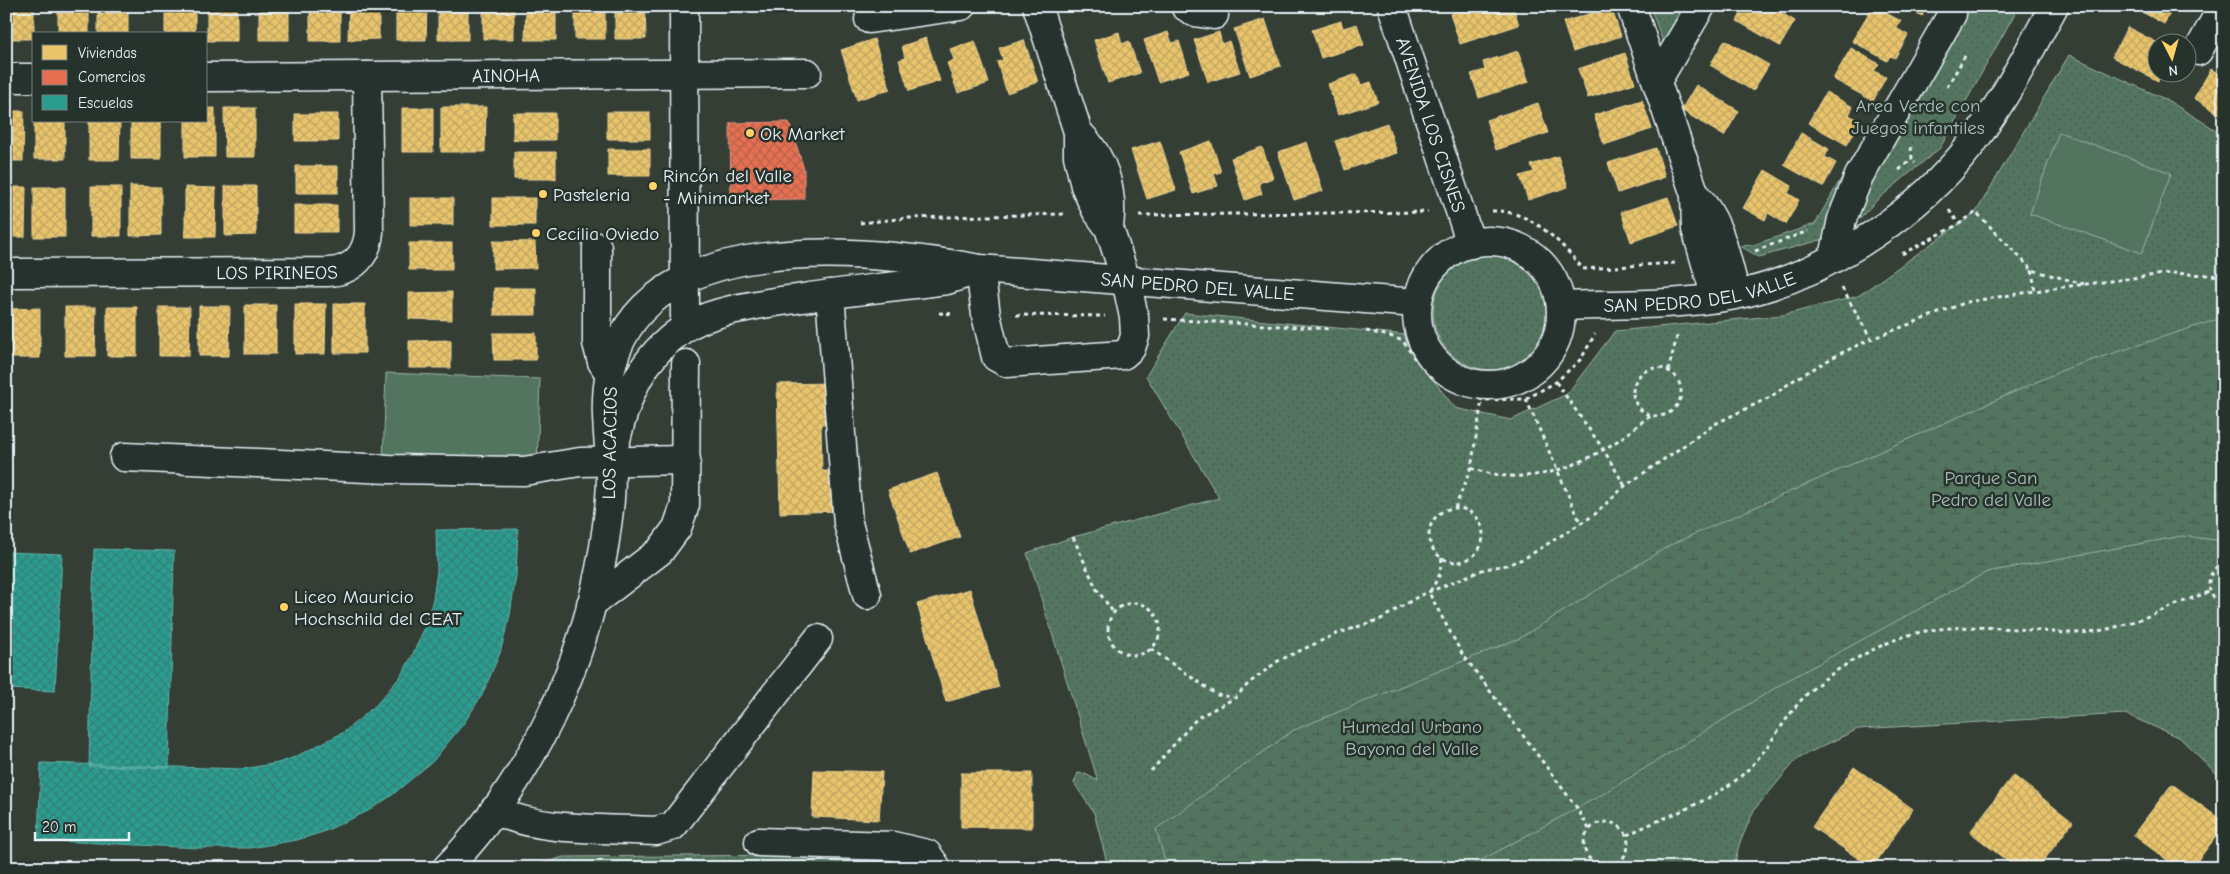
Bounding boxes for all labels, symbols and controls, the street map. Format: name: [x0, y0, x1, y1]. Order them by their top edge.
legend: [32, 32, 208, 122]
north arrow: [2148, 32, 2198, 82]
street label: AVENIDA LOS CISNES: [1391, 34, 1470, 215]
text: Viviendas: [78, 44, 137, 62]
text: N: [2168, 62, 2179, 79]
street label: AINOHA: [472, 65, 540, 87]
text: Comercios: [78, 68, 145, 86]
text: Escuelas: [78, 94, 133, 112]
park label: Area Verde con Juegos infantiles: [1851, 95, 1985, 139]
place label: Ok Market: [760, 123, 845, 145]
marker: Ok Market: [744, 127, 756, 139]
place label: Rincón del Valle - Minimarket: [663, 165, 792, 209]
marker: Rincón del Valle - Minimarket: [647, 180, 659, 192]
place label: Pasteleria: [553, 184, 630, 206]
marker: Pasteleria: [537, 188, 549, 200]
place label: Cecilia Oviedo: [546, 223, 659, 245]
marker: Cecilia Oviedo: [530, 227, 542, 239]
street label: LOS PIRINEOS: [216, 261, 339, 284]
street label: SAN PEDRO DEL VALLE: [1603, 267, 1799, 317]
street label: SAN PEDRO DEL VALLE: [1100, 268, 1295, 305]
street label: LOS ACACIOS: [598, 386, 622, 500]
park label: Parque San Pedro del Valle: [1931, 467, 2051, 511]
place label: Liceo Mauricio Hochschild del CEAT: [294, 586, 462, 630]
marker: Liceo Mauricio Hochschild del CEAT: [278, 601, 290, 613]
park label: Humedal Urbano Bayona del Valle: [1342, 716, 1482, 760]
scale bar: [35, 809, 129, 841]
text: 20 m: [42, 818, 76, 836]

